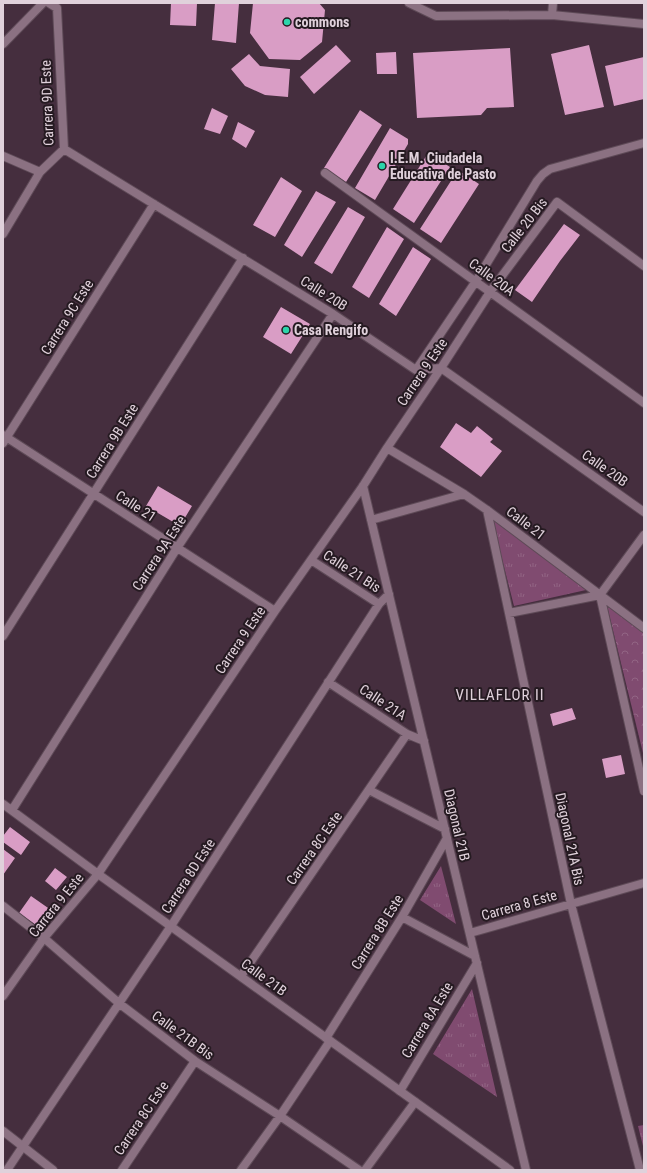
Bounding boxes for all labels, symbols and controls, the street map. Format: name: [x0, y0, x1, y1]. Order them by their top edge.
place label: commons: [295, 14, 349, 30]
marker: commons: [282, 17, 292, 27]
street label: Carrera 9D Este: [37, 59, 56, 146]
place label: I.E.M. Ciudadela Educativa de Pasto: [390, 150, 496, 182]
marker: I.E.M. Ciudadela Educativa de Pasto: [377, 161, 387, 171]
street label: Calle 20 Bis: [498, 194, 550, 256]
street label: Calle 20A: [466, 255, 518, 299]
street label: Calle 20B: [298, 272, 350, 314]
street label: Carrera 9C Este: [38, 276, 97, 358]
place label: Casa Rengifo: [294, 322, 368, 338]
marker: Casa Rengifo: [281, 325, 291, 335]
street label: Carrera 9 Este: [394, 335, 451, 409]
street label: Carrera 9B Este: [83, 400, 142, 481]
street label: Calle 20B: [579, 446, 631, 490]
street label: Calle 21: [113, 487, 159, 525]
street label: Calle 21: [503, 503, 549, 543]
street label: Carrera 9A Este: [129, 512, 189, 593]
street label: Calle 21 Bis: [320, 547, 384, 595]
street label: Carrera 9 Este: [212, 603, 269, 677]
street label: Calle 21A: [357, 681, 409, 723]
district label: VILLAFLOR II: [455, 686, 545, 704]
street label: Diagonal 21B: [441, 788, 473, 862]
street label: Diagonal 21A Bis: [552, 791, 588, 887]
street label: Carrera 8C Este: [283, 808, 345, 888]
street label: Carrera 8D Este: [158, 835, 218, 916]
street label: Carrera 9 Este: [25, 869, 87, 940]
street label: Carrera 8 Este: [479, 886, 559, 923]
street label: Carrera 8B Este: [348, 891, 407, 972]
street label: Calle 21B: [238, 955, 290, 999]
street label: Carrera 8A Este: [398, 979, 456, 1061]
street label: Calle 21B Bis: [149, 1007, 217, 1063]
street label: Carrera 8C Este: [110, 1078, 172, 1158]

